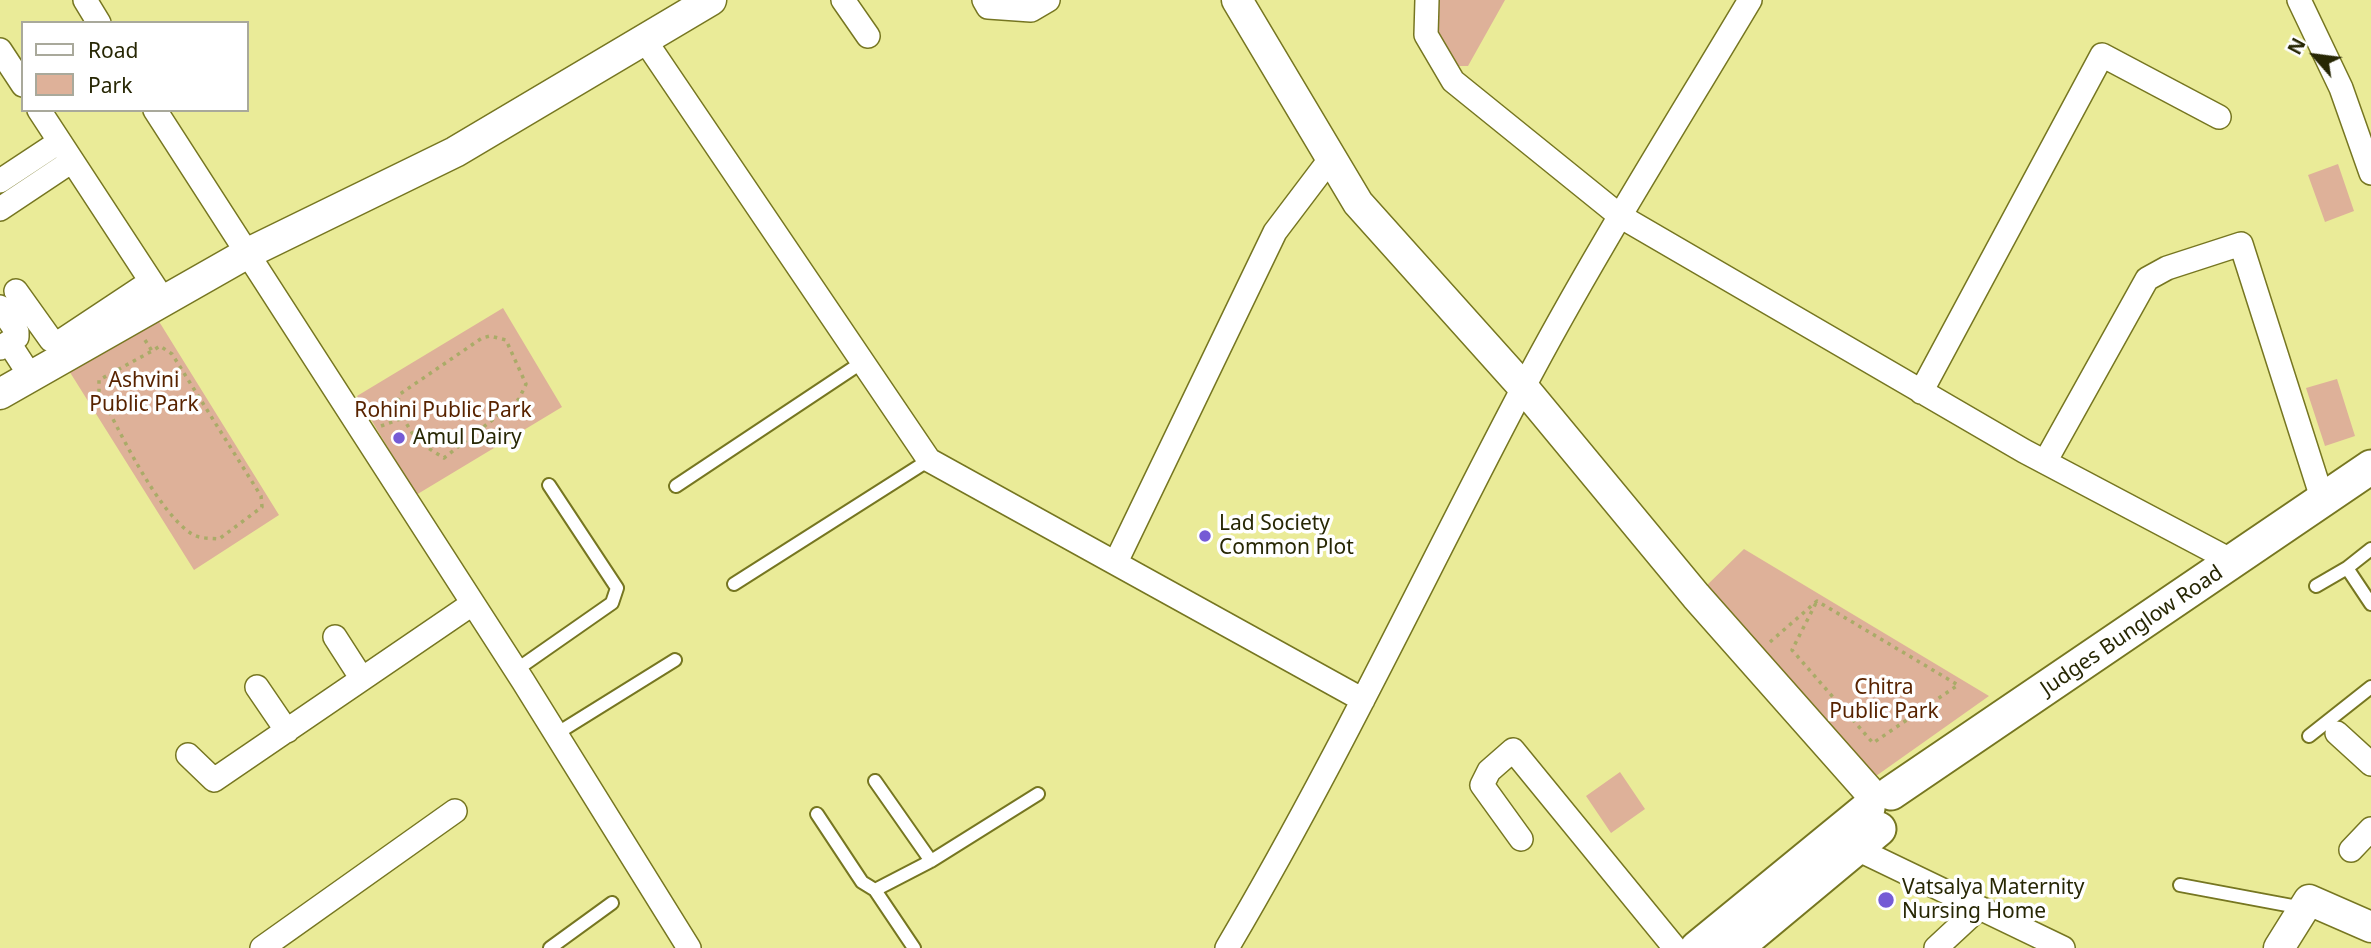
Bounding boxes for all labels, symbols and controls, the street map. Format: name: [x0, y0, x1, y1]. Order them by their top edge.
legend: [21, 21, 248, 112]
north arrow: [2280, 21, 2350, 91]
text: N: [2281, 33, 2312, 59]
text: Road: [88, 36, 138, 64]
text: Park: [88, 71, 132, 99]
park label: Ashvini Public Park: [89, 368, 199, 418]
park label: Rohini Public Park: [354, 398, 532, 424]
place label: Amul Dairy: [413, 425, 522, 451]
marker: Amul Dairy: [391, 430, 407, 446]
place label: Lad Society Common Plot: [1219, 511, 1354, 561]
marker: Lad Society Common Plot: [1197, 528, 1213, 544]
street label: Judges Bunglow Road: [2036, 561, 2228, 701]
park label: Chitra Public Park: [1829, 675, 1939, 725]
place label: Vatsalya Maternity Nursing Home: [1902, 875, 2084, 925]
marker: Vatsalya Maternity Nursing Home: [1876, 890, 1896, 910]

